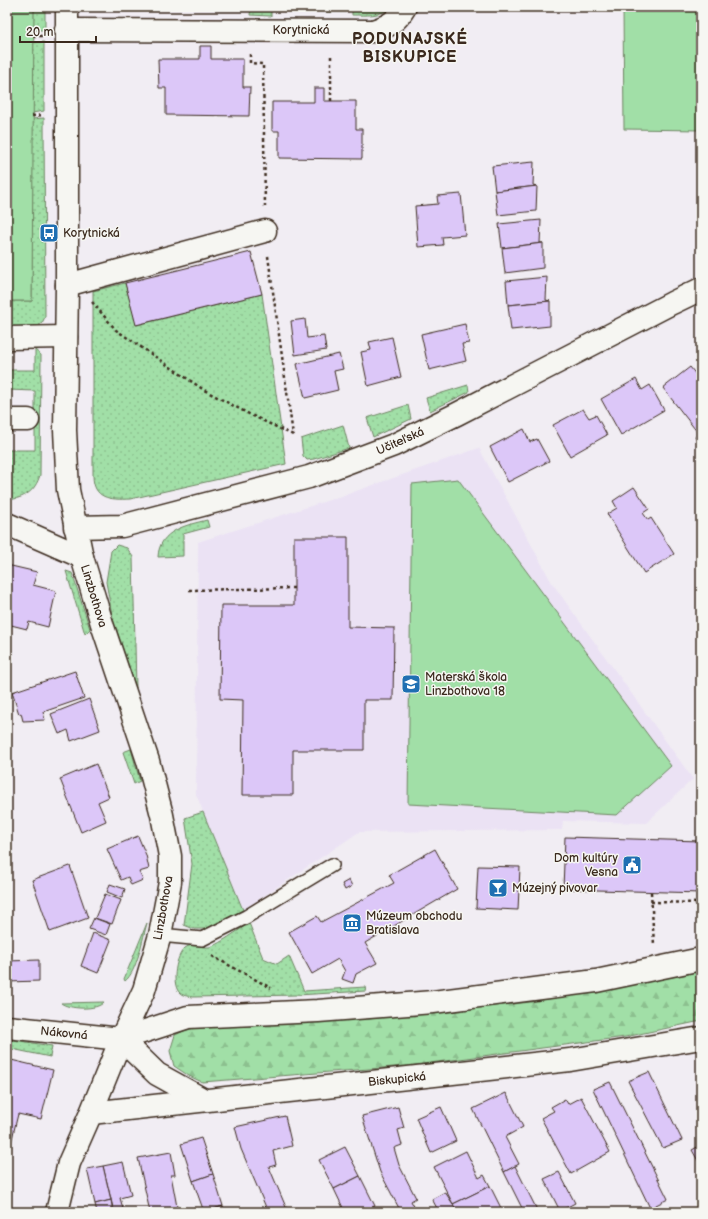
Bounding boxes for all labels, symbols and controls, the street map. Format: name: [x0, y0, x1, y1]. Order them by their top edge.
scale bar: [20, 18, 96, 44]
street label: Korytnická: [273, 23, 330, 38]
text: 20 m: [26, 25, 53, 40]
district label: PODUNAJSKÉ BISKUPICE: [352, 27, 468, 67]
bus stop icon: Korytnická: [38, 222, 60, 244]
place label: Korytnická: [63, 226, 120, 241]
street label: Učiteľská: [374, 424, 427, 459]
street label: Linzbothova: [77, 563, 110, 630]
place label: Materská škola Linzbothova 18: [425, 670, 507, 699]
school or university icon: Materská škola Linzbothova 18: [400, 673, 422, 695]
place label: Dom kultúry Vesna: [554, 851, 619, 880]
public building icon: Dom kultúry Vesna: [621, 854, 643, 876]
street label: Linzbothova: [150, 875, 177, 941]
bar icon: Múzejný pivovar: [487, 877, 509, 899]
place label: Múzejný pivovar: [512, 881, 598, 896]
place label: Múzeum obchodu Bratislava: [366, 909, 462, 938]
museum icon: Múzeum obchodu Bratislava: [341, 912, 363, 934]
street label: Nákovná: [40, 1024, 89, 1043]
street label: Biskupická: [367, 1069, 427, 1090]

